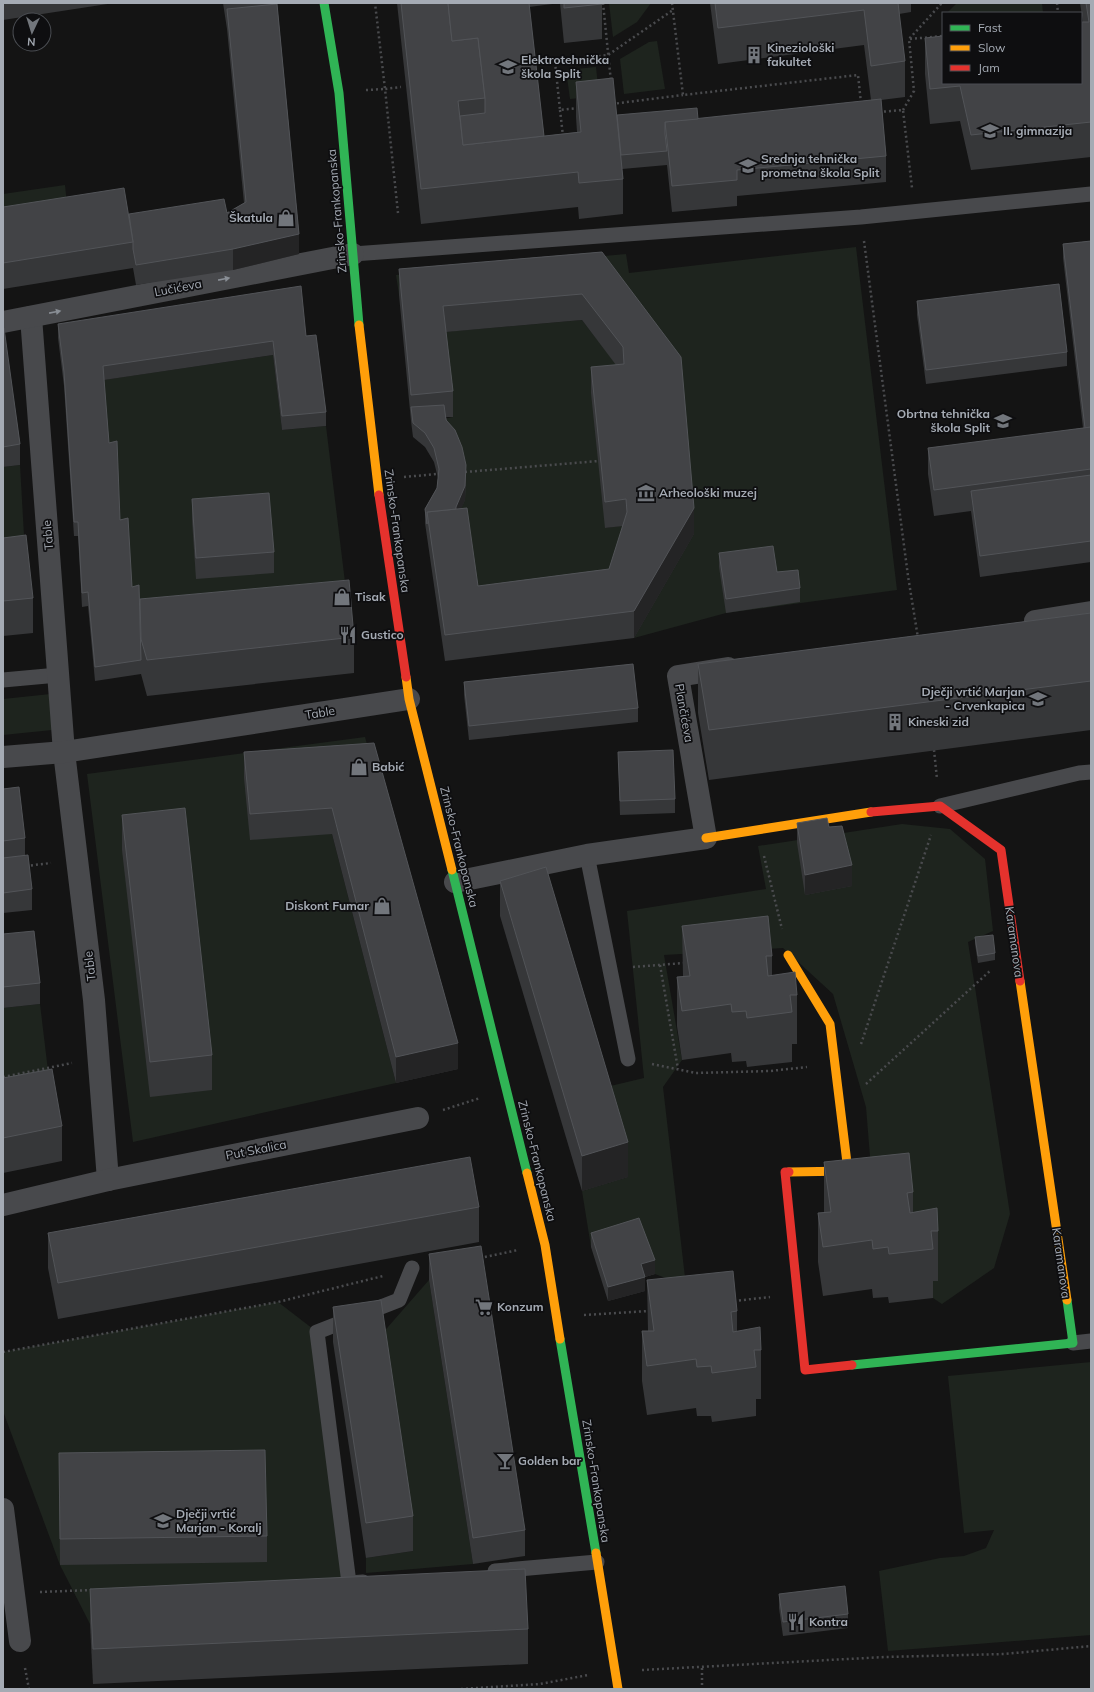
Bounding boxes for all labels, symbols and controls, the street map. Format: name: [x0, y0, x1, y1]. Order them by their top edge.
north arrow: [12, 12, 52, 52]
legend: [942, 12, 1082, 84]
text: Fast: [978, 20, 1002, 35]
text: N: [27, 35, 36, 49]
place label: Kineziološki fakultet: [767, 40, 834, 69]
text: Slow: [978, 40, 1006, 55]
building icon: Kineziološki fakultet: [744, 45, 764, 65]
place label: Elektrotehnička škola Split: [521, 52, 609, 81]
school or university icon: Elektrotehnička škola Split: [498, 57, 518, 77]
text: Jam: [978, 60, 1000, 75]
school or university icon: II. gimnazija: [980, 121, 1000, 141]
place label: II. gimnazija: [1003, 123, 1072, 138]
street label: Zrinsko-Frankopanska: [324, 148, 349, 274]
place label: Srednja tehnička prometna škola Split: [761, 151, 880, 180]
school or university icon: Srednja tehnička prometna škola Split: [738, 156, 758, 176]
shop icon: Škatula: [276, 208, 296, 228]
place label: Škatula: [229, 210, 273, 225]
street label: Lučićeva: [153, 276, 203, 299]
one-way arrow: [218, 276, 230, 282]
one-way arrow: [49, 309, 61, 315]
place label: Obrtna tehnička škola Split: [897, 406, 990, 435]
school or university icon: Obrtna tehnička škola Split: [993, 411, 1013, 431]
street label: Zrinsko-Frankopanska: [381, 468, 414, 594]
museum icon: Arheološki muzej: [636, 483, 656, 503]
place label: Arheološki muzej: [659, 485, 757, 500]
street label: Table: [39, 519, 56, 551]
shop icon: Tisak: [332, 587, 352, 607]
place label: Tisak: [355, 589, 386, 604]
restaurant icon: Gustico: [338, 625, 358, 645]
place label: Gustico: [361, 627, 404, 642]
street label: Plančićeva: [672, 682, 697, 743]
place label: Dječji vrtić Marjan - Crvenkapica: [922, 684, 1025, 713]
school or university icon: Dječji vrtić Marjan - Crvenkapica: [1028, 689, 1048, 709]
street label: Table: [304, 703, 336, 722]
building icon: Kineski zid: [885, 712, 905, 732]
place label: Kineski zid: [908, 714, 969, 729]
shop icon: Babić: [349, 757, 369, 777]
place label: Babić: [372, 759, 404, 774]
street label: Zrinsko-Frankopanska: [437, 785, 482, 909]
shop icon: Diskont Fumar: [372, 896, 392, 916]
place label: Diskont Fumar: [285, 898, 369, 913]
street label: Karamanova: [1002, 906, 1027, 978]
street label: Table: [80, 950, 99, 982]
street label: Zrinsko-Frankopanska: [515, 1099, 560, 1223]
street label: Put Skalica: [224, 1136, 288, 1163]
street label: Karamanova: [1049, 1227, 1074, 1299]
supermarket icon: Konzum: [474, 1297, 494, 1317]
place label: Konzum: [497, 1299, 544, 1314]
street label: Zrinsko-Frankopanska: [579, 1418, 614, 1543]
bar icon: Golden bar: [495, 1451, 515, 1471]
place label: Golden bar: [518, 1453, 582, 1468]
place label: Dječji vrtić Marjan - Koralj: [176, 1506, 262, 1535]
school or university icon: Dječji vrtić Marjan - Koralj: [153, 1511, 173, 1531]
restaurant icon: Kontra: [786, 1612, 806, 1632]
place label: Kontra: [809, 1614, 848, 1629]

